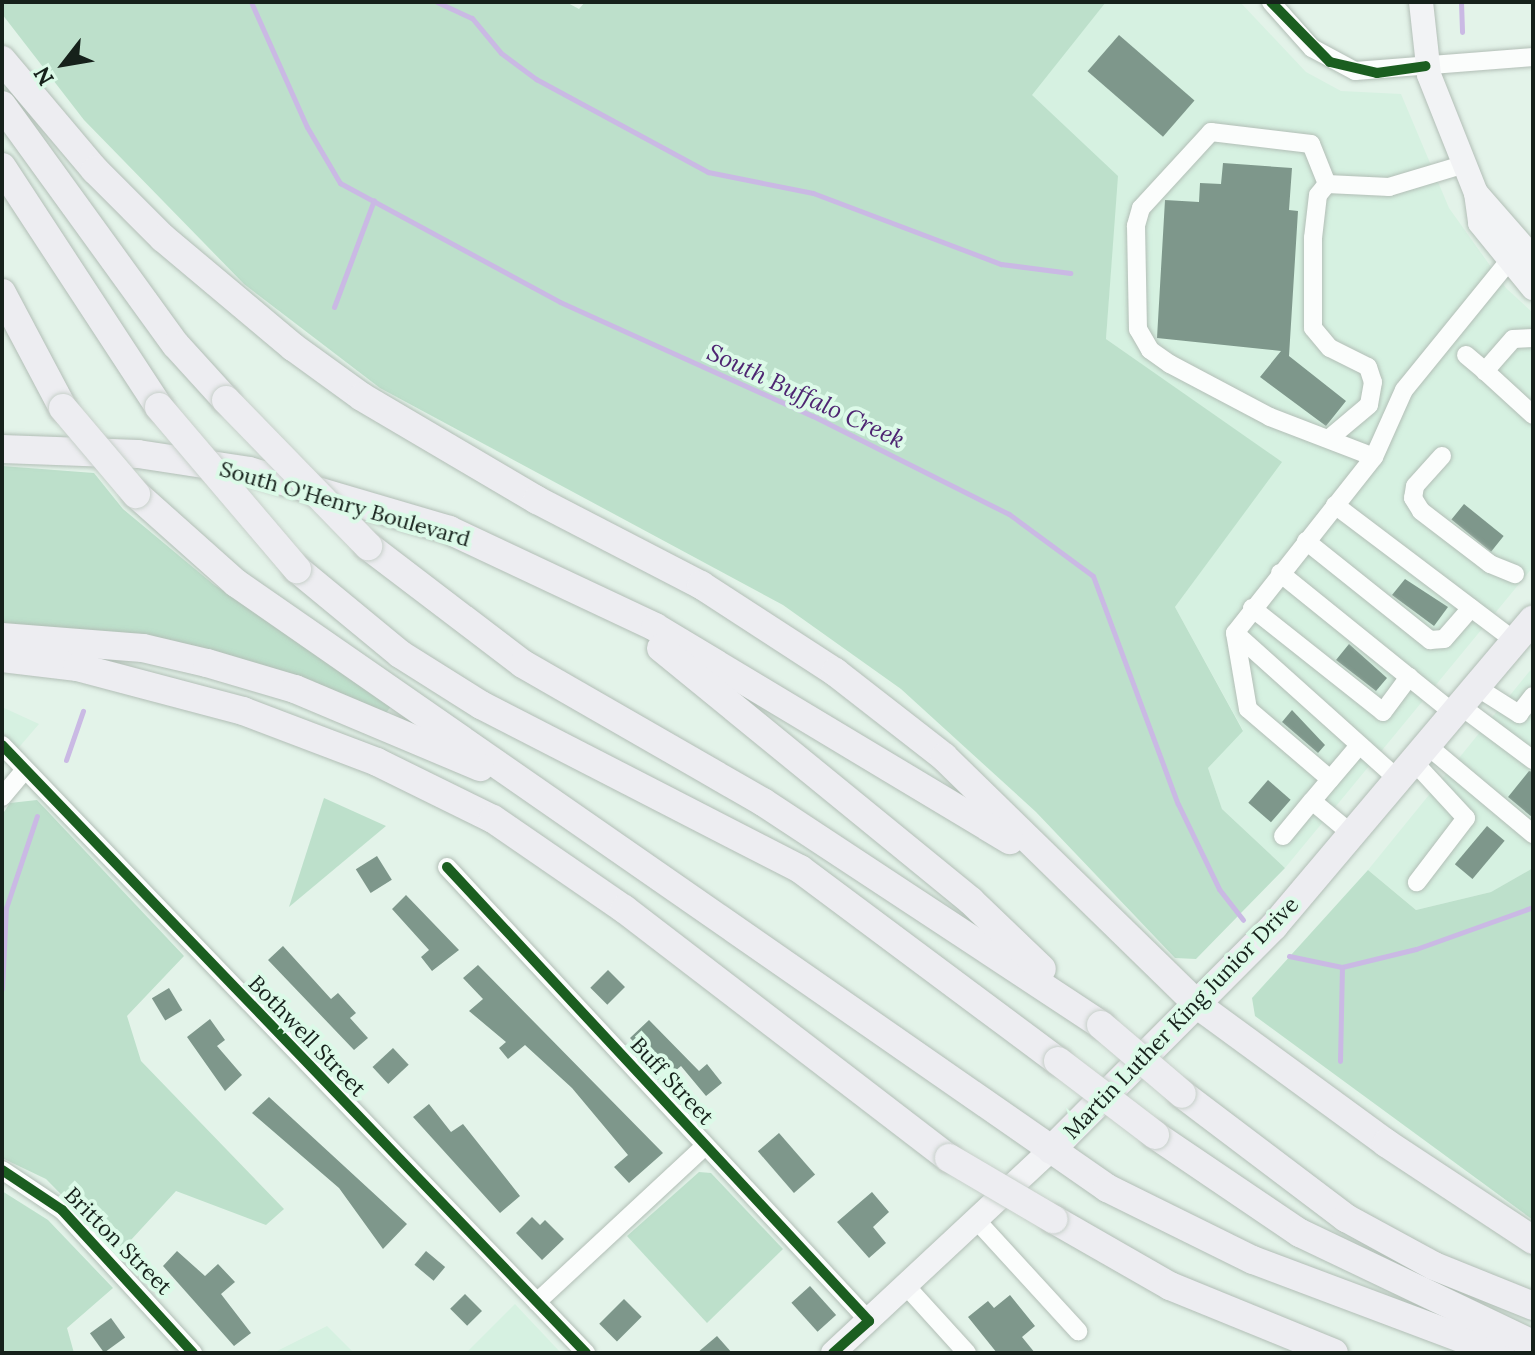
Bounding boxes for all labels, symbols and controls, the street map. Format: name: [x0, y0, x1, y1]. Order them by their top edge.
north arrow: [24, 24, 104, 104]
text: N: [27, 62, 60, 91]
water label: South Buffalo Creek: [703, 338, 909, 454]
street label: South O'Henry Boulevard: [217, 456, 473, 552]
street label: Martin Luther King Junior Drive: [1058, 891, 1304, 1145]
street label: Bothwell Street: [243, 970, 371, 1102]
street label: Buff Street: [625, 1032, 719, 1130]
street label: Britton Street: [59, 1182, 177, 1300]

